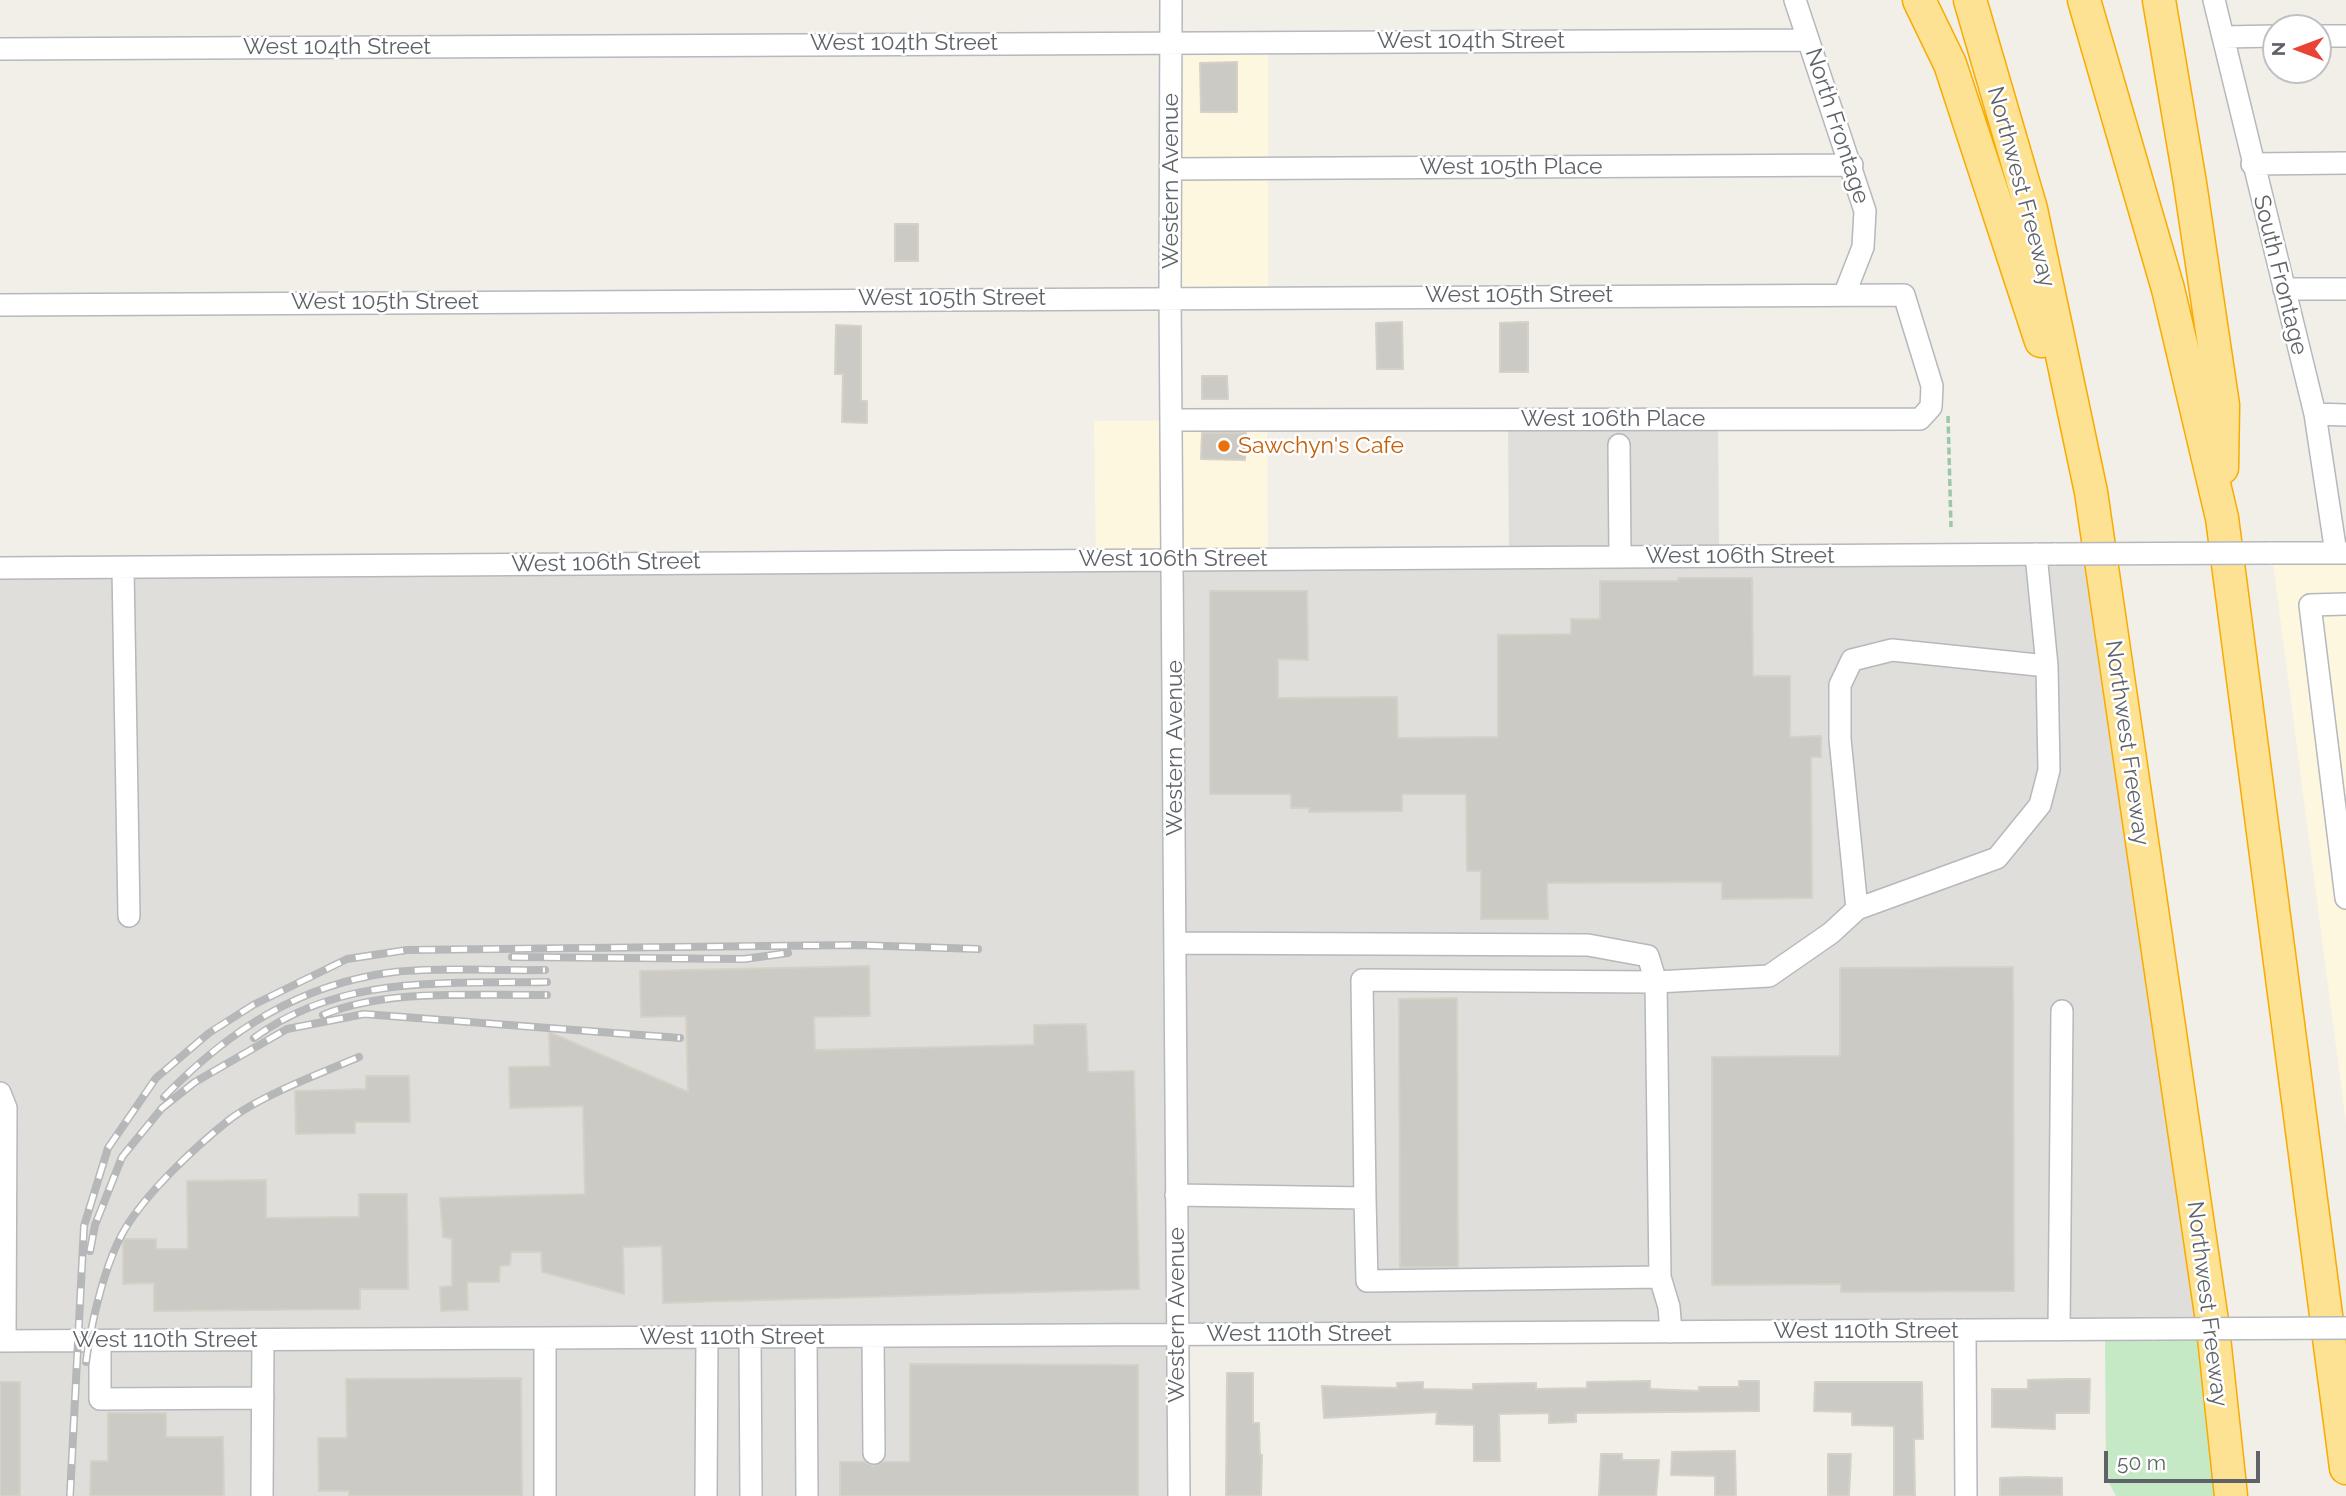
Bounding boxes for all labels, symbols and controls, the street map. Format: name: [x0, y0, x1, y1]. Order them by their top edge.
north arrow: [2262, 14, 2332, 84]
street label: West 104th Street: [1377, 27, 1565, 55]
street label: West 104th Street: [810, 29, 998, 57]
street label: West 104th Street: [243, 33, 431, 61]
text: N: [2267, 42, 2289, 56]
street label: North Frontage: [1799, 45, 1875, 207]
street label: Northwest Freeway: [1981, 84, 2061, 290]
street label: Western Avenue: [1157, 93, 1185, 269]
street label: West 105th Place: [1419, 153, 1603, 181]
street label: South Frontage: [2247, 192, 2313, 358]
street label: West 105th Street: [1425, 281, 1613, 309]
street label: West 105th Street: [858, 284, 1046, 312]
street label: West 105th Street: [291, 288, 479, 316]
street label: West 106th Place: [1521, 405, 1705, 433]
place label: Sawchyn's Cafe: [1238, 432, 1404, 460]
marker: Sawchyn's Cafe: [1216, 438, 1232, 454]
street label: West 106th Street: [1645, 542, 1835, 570]
street label: West 106th Street: [1078, 545, 1268, 573]
street label: West 106th Street: [511, 548, 701, 578]
street label: Northwest Freeway: [2099, 639, 2155, 847]
street label: Western Avenue: [1161, 660, 1189, 836]
street label: Northwest Freeway: [2181, 1200, 2233, 1408]
street label: Western Avenue: [1163, 1227, 1191, 1403]
street label: West 110th Street: [1773, 1317, 1959, 1345]
street label: West 110th Street: [1206, 1320, 1392, 1348]
street label: West 110th Street: [639, 1323, 825, 1351]
street label: West 110th Street: [72, 1326, 258, 1354]
scale bar: [2108, 1436, 2264, 1480]
text: 50 m: [2117, 1450, 2166, 1475]

